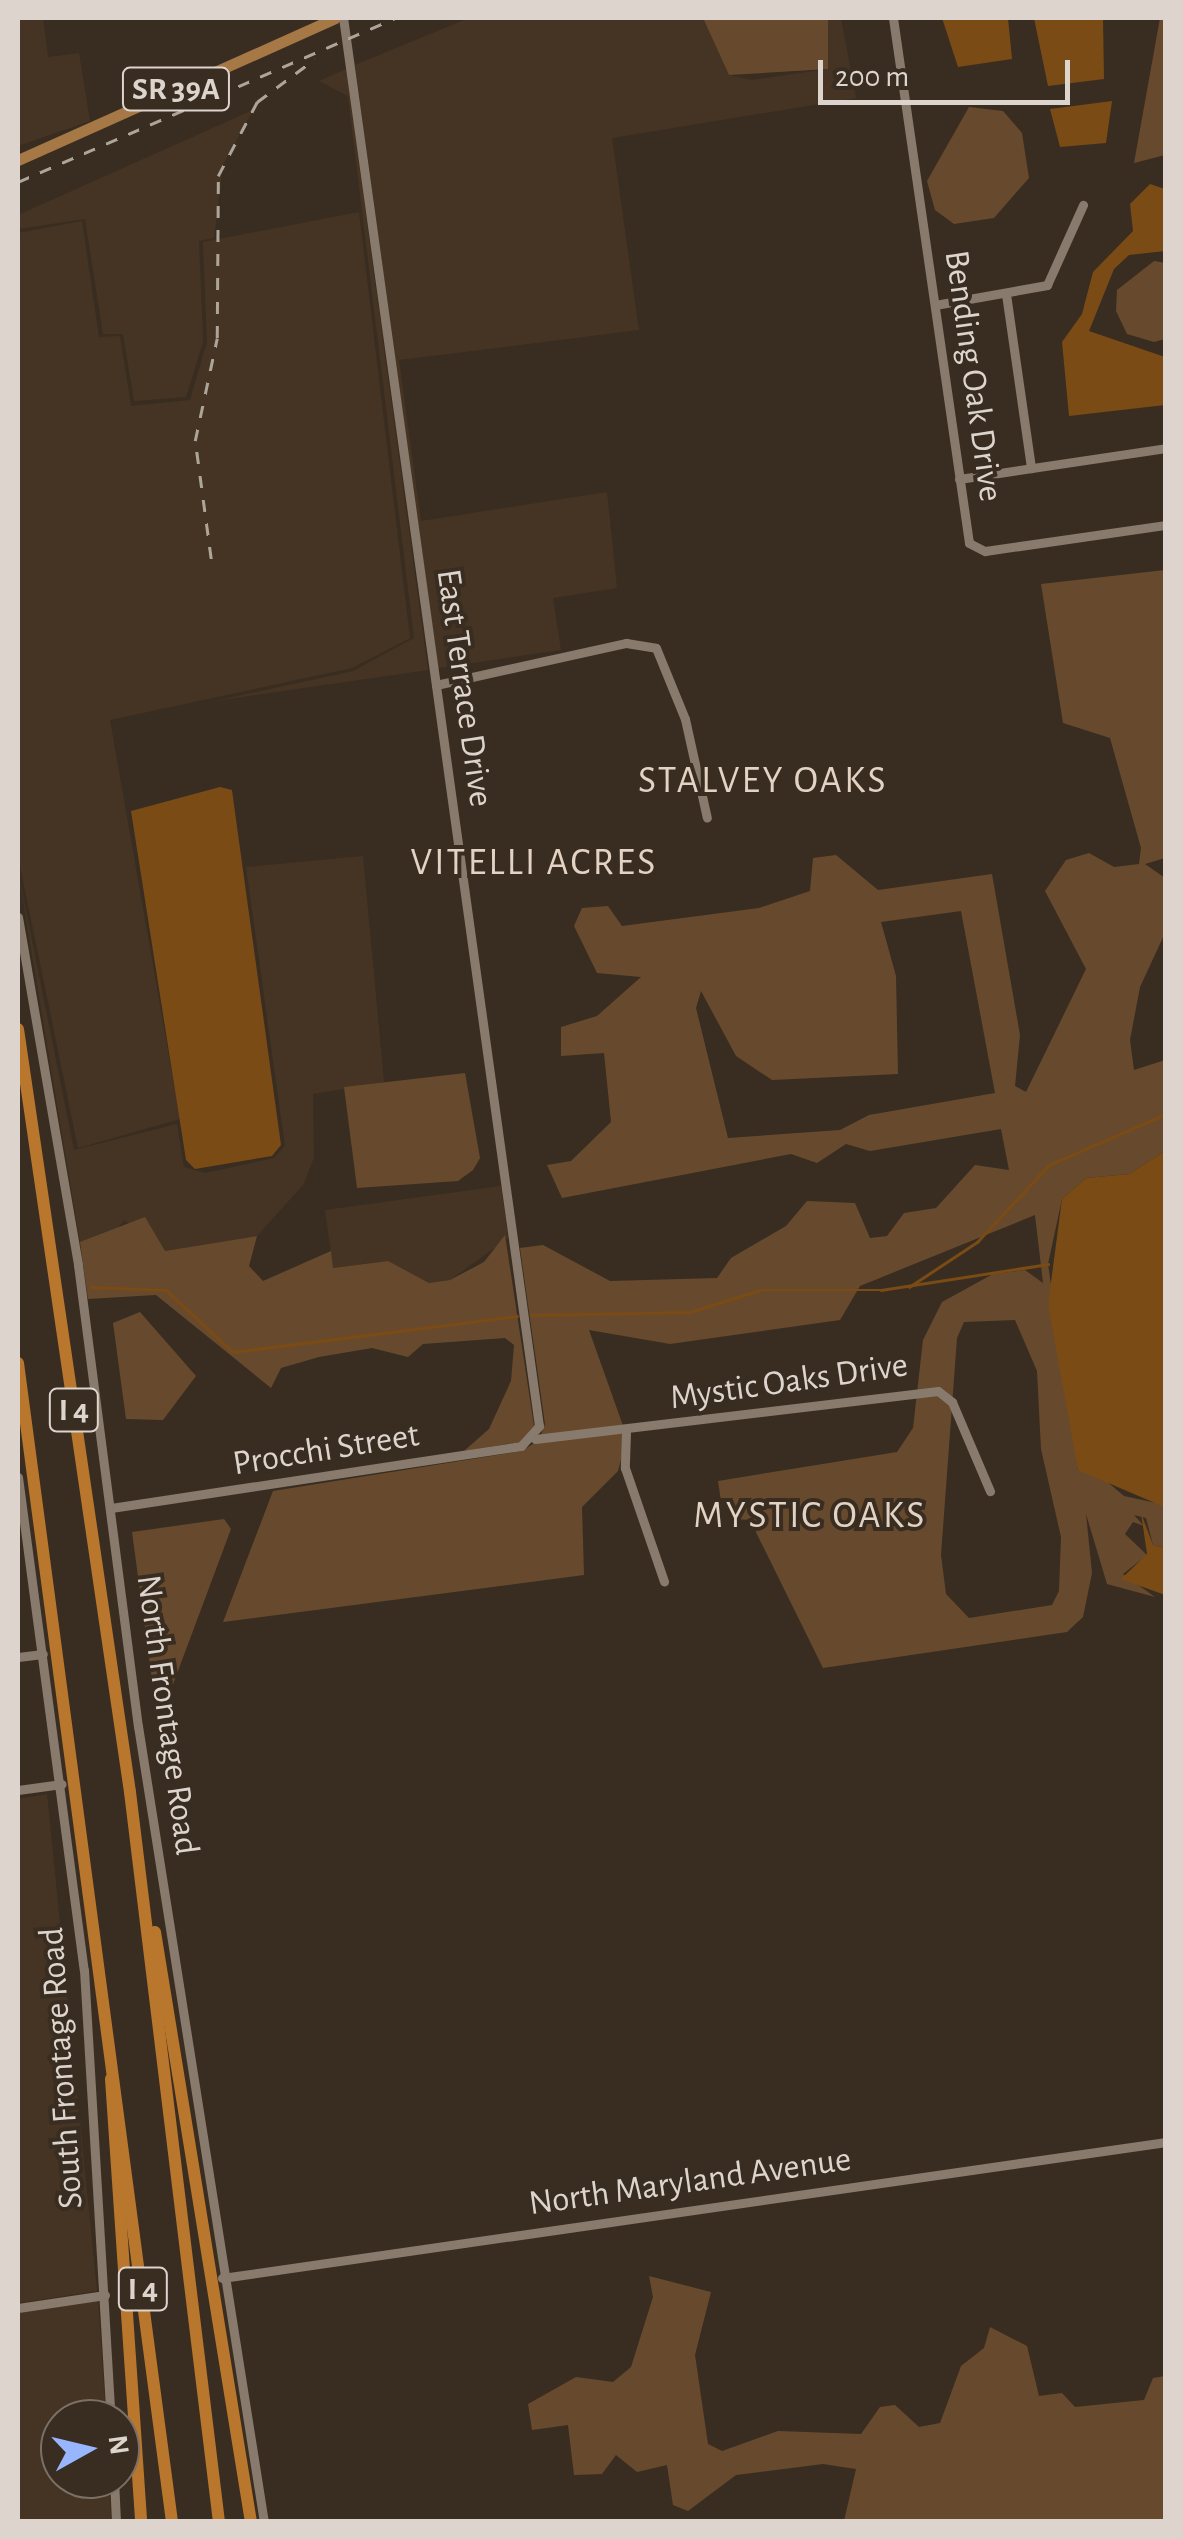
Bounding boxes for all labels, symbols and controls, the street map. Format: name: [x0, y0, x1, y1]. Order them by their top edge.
scale bar: [823, 40, 1076, 102]
road number: SR 39A: [121, 62, 231, 116]
text: 200 m: [835, 62, 909, 92]
street label: Bending Oak Drive: [935, 248, 1011, 504]
street label: East Terrace Drive: [427, 566, 501, 810]
district label: STALVEY OAKS: [638, 759, 888, 805]
district label: VITELLI ACRES: [410, 841, 658, 887]
street label: Mystic Oaks Drive: [667, 1345, 911, 1419]
road number: I 4: [46, 1383, 102, 1437]
street label: Procchi Street: [230, 1415, 422, 1485]
district label: MYSTIC OAKS: [693, 1494, 927, 1540]
street label: North Frontage Road: [127, 1572, 207, 1858]
street label: South Frontage Road: [31, 1926, 93, 2210]
street label: North Maryland Avenue: [526, 2139, 854, 2225]
road number: I 4: [116, 2262, 170, 2316]
north arrow: [40, 2399, 140, 2499]
text: N: [103, 2434, 133, 2457]

